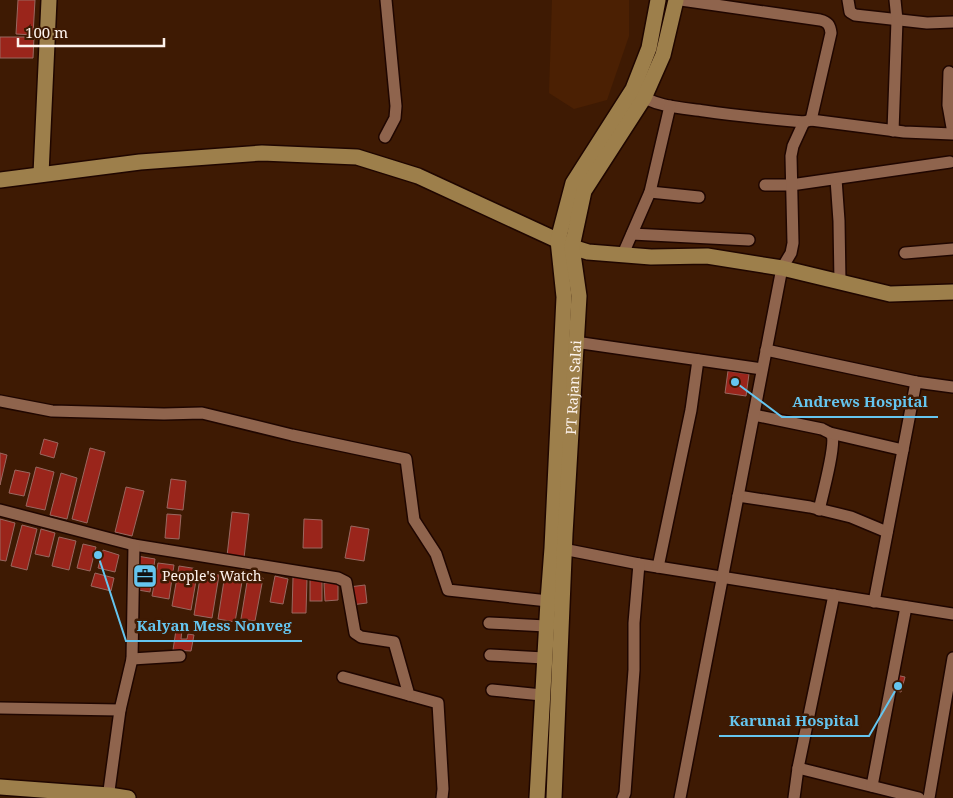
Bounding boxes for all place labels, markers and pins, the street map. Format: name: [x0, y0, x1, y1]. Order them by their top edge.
callout: Andrews Hospital: [782, 387, 938, 417]
office icon: People's Watch: [132, 563, 158, 589]
place label: People's Watch: [162, 566, 262, 585]
callout: Kalyan Mess Nonveg: [126, 611, 302, 641]
callout: Karunai Hospital: [719, 706, 869, 736]

